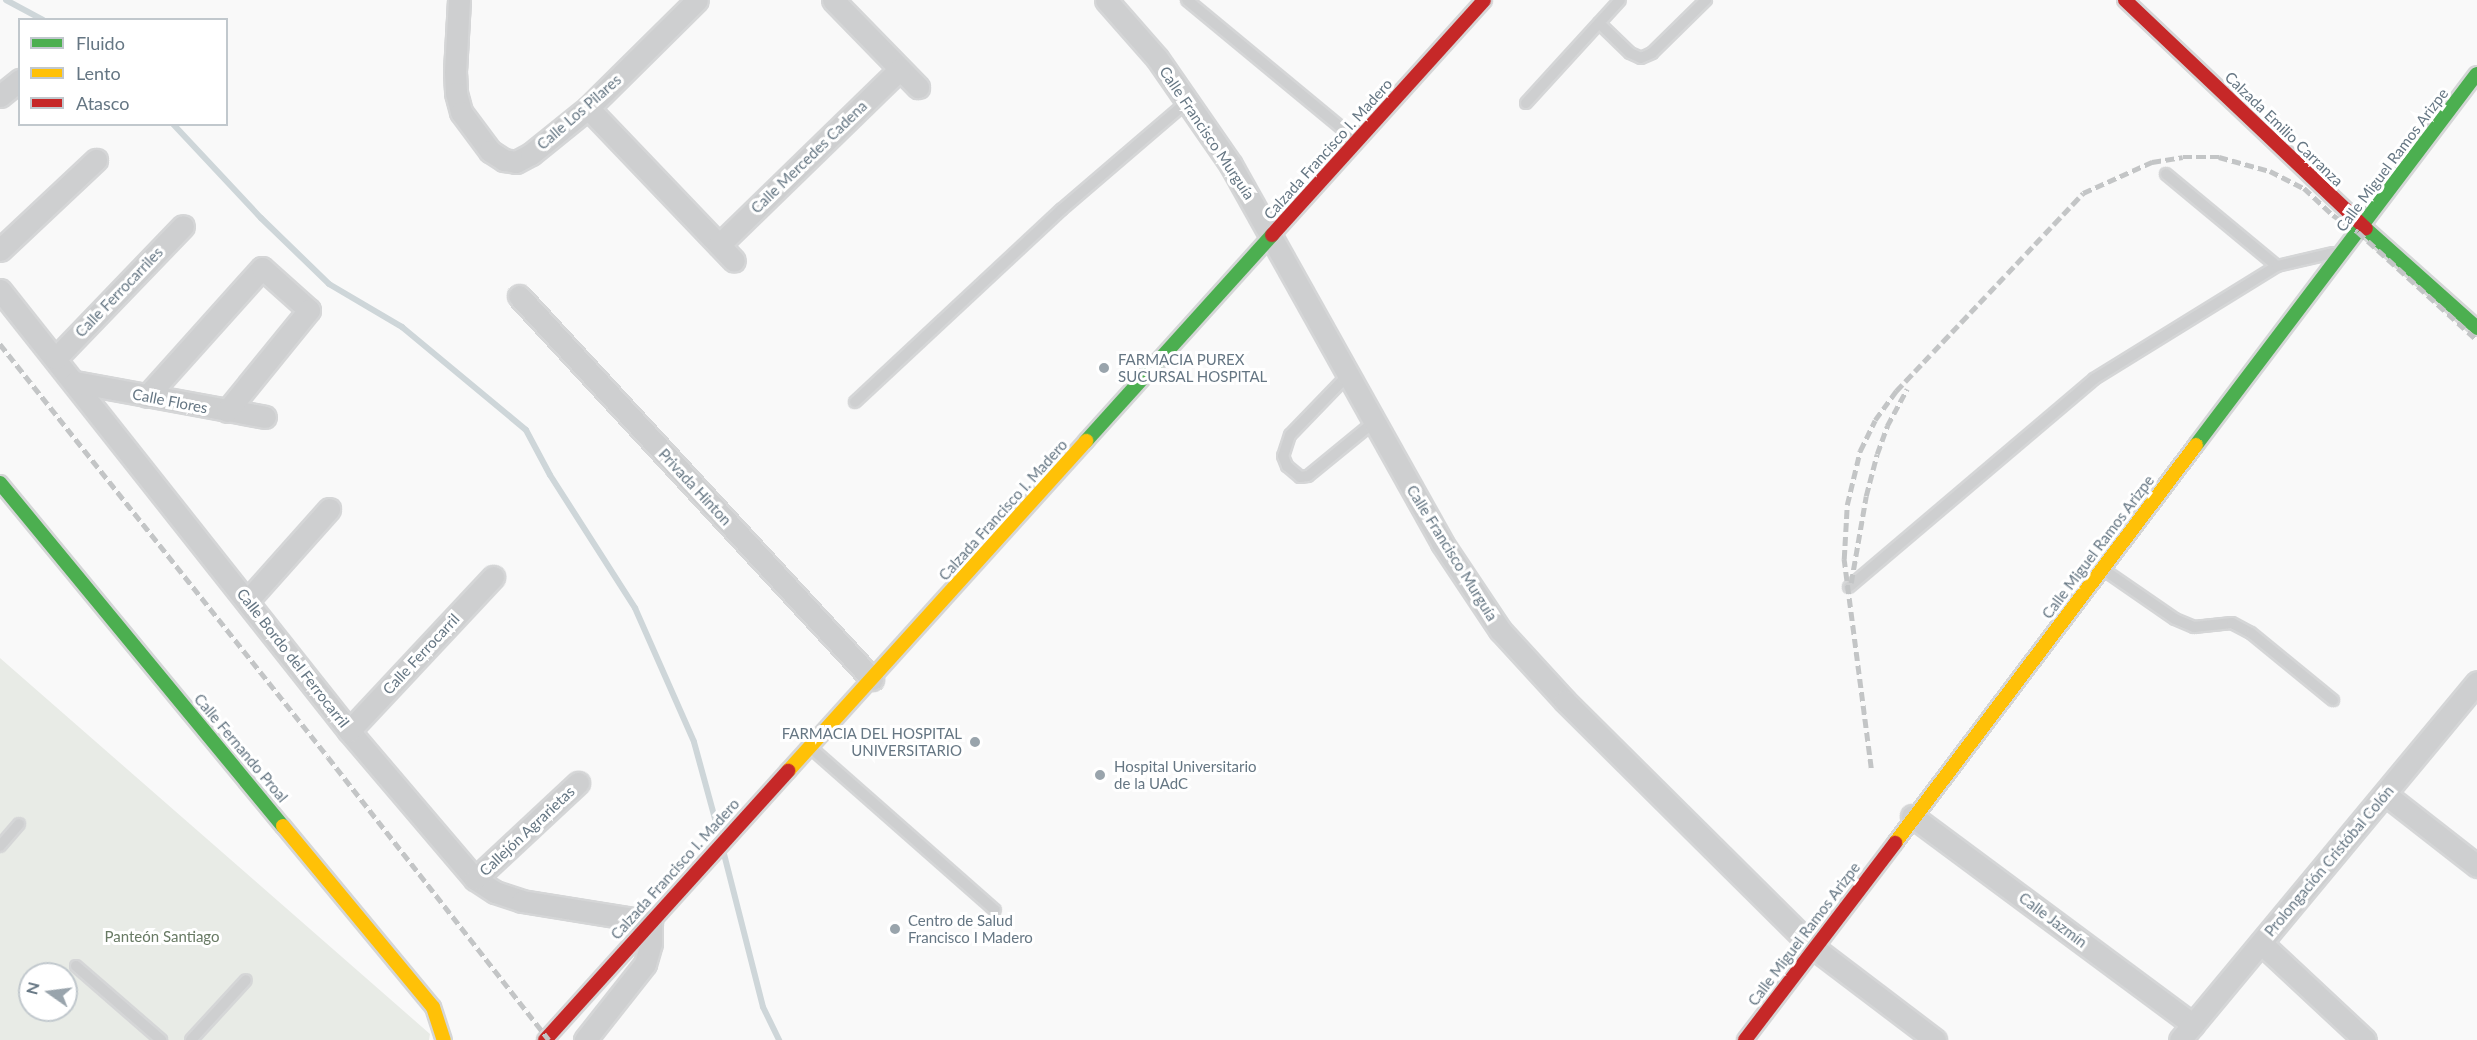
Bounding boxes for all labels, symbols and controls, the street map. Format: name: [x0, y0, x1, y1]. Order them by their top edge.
legend: [18, 18, 228, 126]
text: Fluido: [76, 32, 125, 54]
text: Lento: [76, 62, 121, 84]
street label: Calle Francisco Murguía: [1156, 63, 1258, 203]
street label: Calzada Emilio Carranza: [2221, 68, 2347, 190]
street label: Calle Los Pilares: [533, 71, 625, 153]
street label: Calzada Francisco I. Madero: [1260, 75, 1396, 223]
street label: Calle Miguel Ramos Arizpe: [2332, 85, 2452, 235]
text: Atasco: [76, 92, 129, 114]
street label: Calle Mercedes Cadena: [747, 97, 871, 217]
street label: Calle Ferrocarriles: [71, 243, 167, 341]
place label: FARMACIA PUREX SUCURSAL HOSPITAL: [1118, 350, 1268, 385]
marker: FARMACIA PUREX SUCURSAL HOSPITAL: [1095, 359, 1113, 377]
street label: Calle Flores: [131, 385, 209, 417]
street label: Calzada Francisco I. Madero: [935, 436, 1071, 584]
street label: Privada Hinton: [655, 445, 735, 529]
street label: Calle Miguel Ramos Arizpe: [2038, 472, 2158, 622]
street label: Calle Francisco Murguía: [1403, 482, 1501, 624]
street label: Calle Bordo del Ferrocarril: [233, 585, 353, 731]
street label: Calle Ferrocarril: [379, 610, 463, 698]
street label: Calle Fernando Proal: [190, 690, 292, 806]
place label: FARMACIA DEL HOSPITAL UNIVERSITARIO: [781, 724, 962, 759]
marker: FARMACIA DEL HOSPITAL UNIVERSITARIO: [966, 733, 984, 751]
place label: Hospital Universitario de la UAdC: [1114, 757, 1257, 792]
marker: Hospital Universitario de la UAdC: [1091, 766, 1109, 784]
street label: Callejón Agrarietas: [476, 782, 578, 880]
street label: Prolongación Cristóbal Colón: [2261, 782, 2397, 940]
street label: Calzada Francisco I. Madero: [607, 795, 743, 943]
street label: Calle Miguel Ramos Arizpe: [1744, 859, 1864, 1009]
street label: Calle Jazmín: [2015, 888, 2091, 952]
place label: Centro de Salud Francisco I Madero: [908, 911, 1033, 946]
marker: Centro de Salud Francisco I Madero: [886, 920, 904, 938]
park label: Panteón Santiago: [104, 928, 220, 946]
north arrow: [18, 962, 78, 1022]
text: N: [21, 980, 43, 996]

